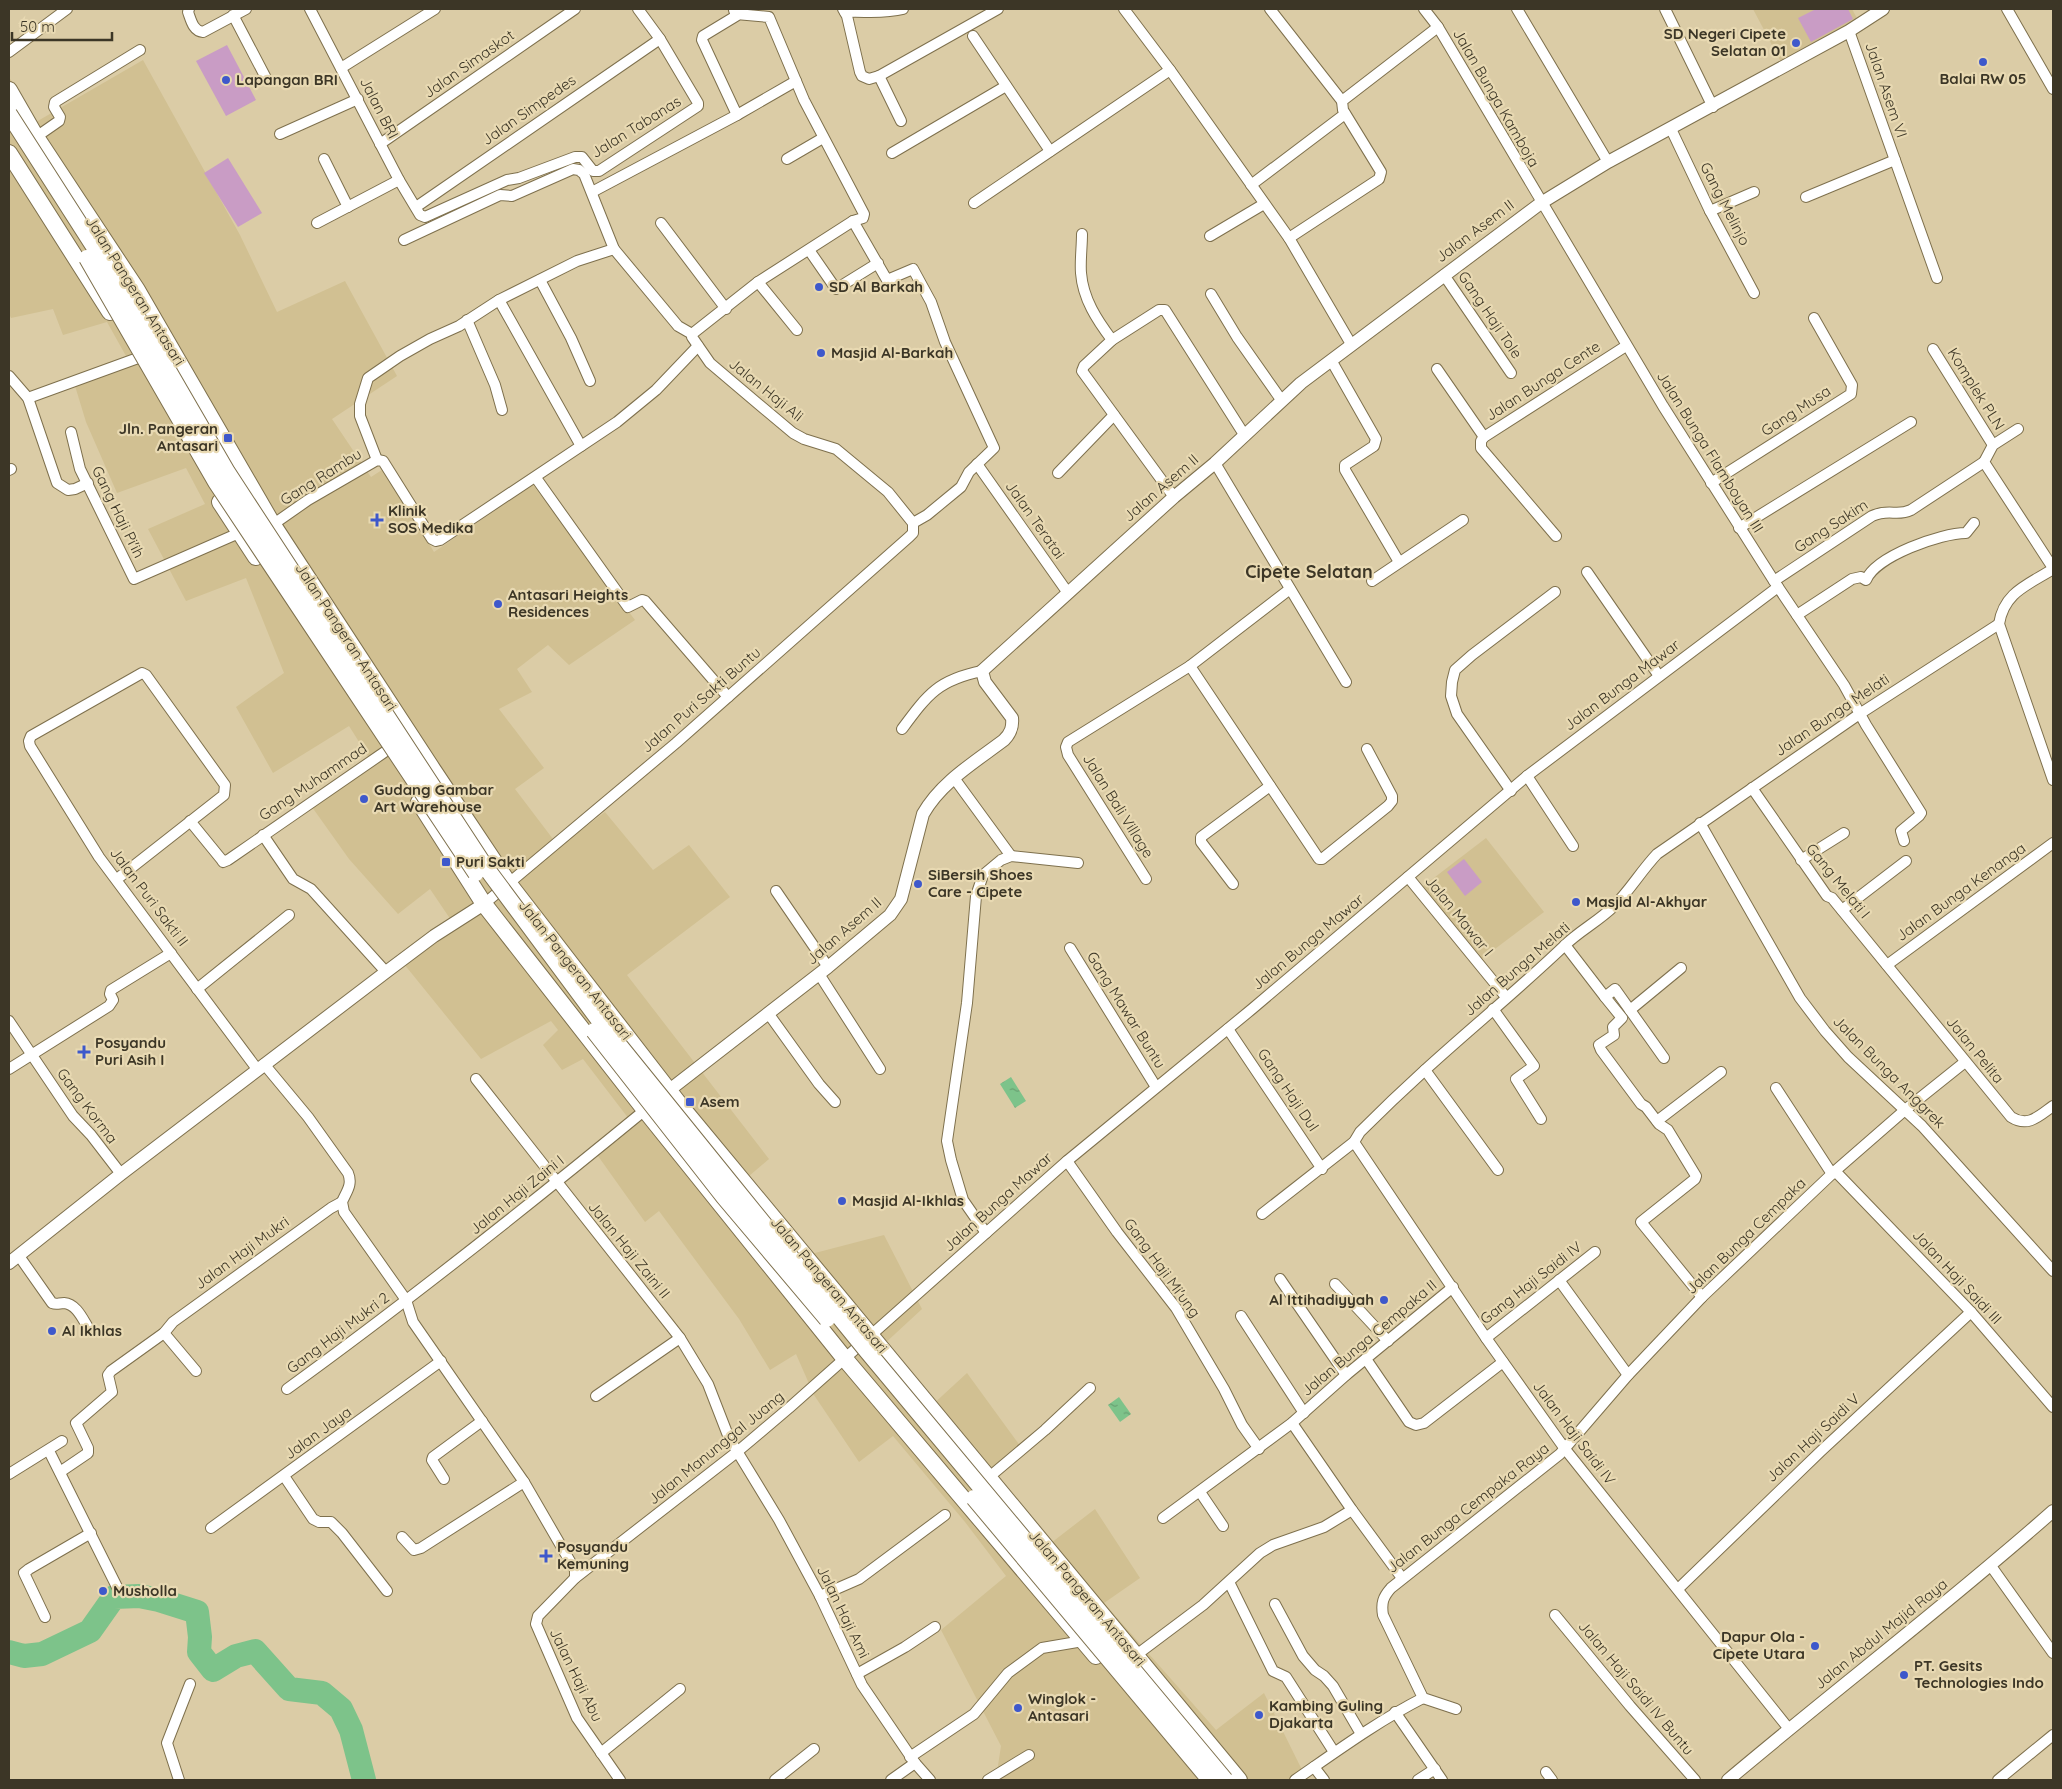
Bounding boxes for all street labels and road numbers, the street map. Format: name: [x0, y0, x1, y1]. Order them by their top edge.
street label: Jalan Simaskot: [420, 25, 518, 102]
street label: Jalan Bunga Kamboja: [1449, 25, 1544, 170]
street label: Jalan Asem VI: [1861, 40, 1912, 140]
street label: Jalan Simpedes: [478, 70, 579, 149]
street label: Jalan BRI: [356, 74, 403, 142]
street label: Jalan Tabanas: [587, 91, 684, 162]
street label: Gang Melinjo: [1696, 159, 1755, 249]
street label: Jalan Asem II: [1432, 195, 1518, 266]
street label: Jalan Pangeran Antasari: [82, 213, 189, 369]
street label: Gang Haji Tole: [1454, 267, 1527, 362]
street label: Jalan Bunga Cente: [1482, 336, 1604, 425]
street label: Komplek PLN: [1944, 344, 2009, 433]
street label: Jalan Haji Ali: [725, 354, 807, 426]
street label: Jalan Bunga Flamboyan III: [1653, 367, 1768, 536]
street label: Gang Musa: [1757, 381, 1834, 440]
street label: Gang Rambu: [277, 444, 365, 509]
street label: Jalan Asem II: [1119, 450, 1202, 525]
street label: Gang Haji Pi'ih: [88, 463, 149, 561]
street label: Jalan Teratai: [1002, 477, 1069, 562]
street label: Gang Sakim: [1790, 495, 1871, 557]
street label: Jalan Pangeran Antasari: [292, 559, 401, 714]
street label: Jalan Bunga Mawar: [1560, 635, 1684, 734]
street label: Jalan Puri Sakti Buntu: [637, 643, 764, 757]
street label: Jalan Bunga Melati: [1771, 669, 1893, 760]
street label: Gang Muhammad: [255, 738, 370, 825]
street label: Jalan Bali Village: [1079, 750, 1158, 861]
street label: Jalan Bunga Kenanga: [1892, 838, 2029, 945]
street label: Gang Melati I: [1802, 839, 1875, 922]
street label: Jalan Puri Sakti II: [106, 844, 193, 950]
street label: Jalan Mawar I: [1421, 871, 1498, 960]
street label: Jalan Bunga Mawar: [1248, 889, 1368, 994]
street label: Jalan Asem II: [802, 893, 885, 968]
street label: Jalan Pangeran Antasari: [515, 896, 636, 1043]
street label: Jalan Bunga Melati: [1460, 917, 1574, 1020]
street label: Gang Mawar Buntu: [1083, 948, 1170, 1072]
street label: Jalan Bunga Anggrek: [1829, 1011, 1950, 1132]
street label: Jalan Pelita: [1942, 1012, 2008, 1087]
street label: Gang Haji Dul: [1254, 1045, 1323, 1135]
street label: Gang Korma: [53, 1064, 122, 1147]
street label: Jalan Bunga Mawar: [939, 1148, 1056, 1256]
street label: Jalan Haji Zaini I: [466, 1151, 568, 1238]
street label: Jalan Bunga Cempaka: [1682, 1173, 1810, 1298]
street label: Jalan Haji Zaini II: [584, 1197, 674, 1302]
street label: Jalan Haji Mukri: [191, 1212, 293, 1293]
street label: Jalan Pangeran Antasari: [767, 1213, 892, 1357]
street label: Gang Haji Mi'ung: [1120, 1214, 1205, 1321]
street label: Jalan Haji Saidi III: [1909, 1225, 2006, 1328]
street label: Gang Haji Saidi IV: [1476, 1237, 1585, 1328]
street label: Jalan Bunga Cempaka II: [1297, 1275, 1440, 1400]
street label: Gang Haji Mukri 2: [283, 1288, 393, 1377]
street label: Jalan Haji Saidi IV: [1529, 1377, 1620, 1488]
street label: Jalan Manunggal Juang: [644, 1387, 788, 1508]
street label: Jalan Haji Saidi V: [1762, 1389, 1864, 1486]
street label: Jalan Jaya: [280, 1402, 355, 1463]
street label: Jalan Bunga Cempaka Raya: [1383, 1438, 1553, 1577]
street label: Jalan Pangeran Antasari: [1025, 1526, 1150, 1670]
street label: Jalan Haji Ami: [813, 1562, 874, 1661]
street label: Jalan Abdul Majid Raya: [1810, 1574, 1951, 1693]
street label: Jalan Haji Saidi IV Buntu: [1575, 1617, 1698, 1759]
street label: Jalan Haji Abu: [546, 1625, 607, 1725]

